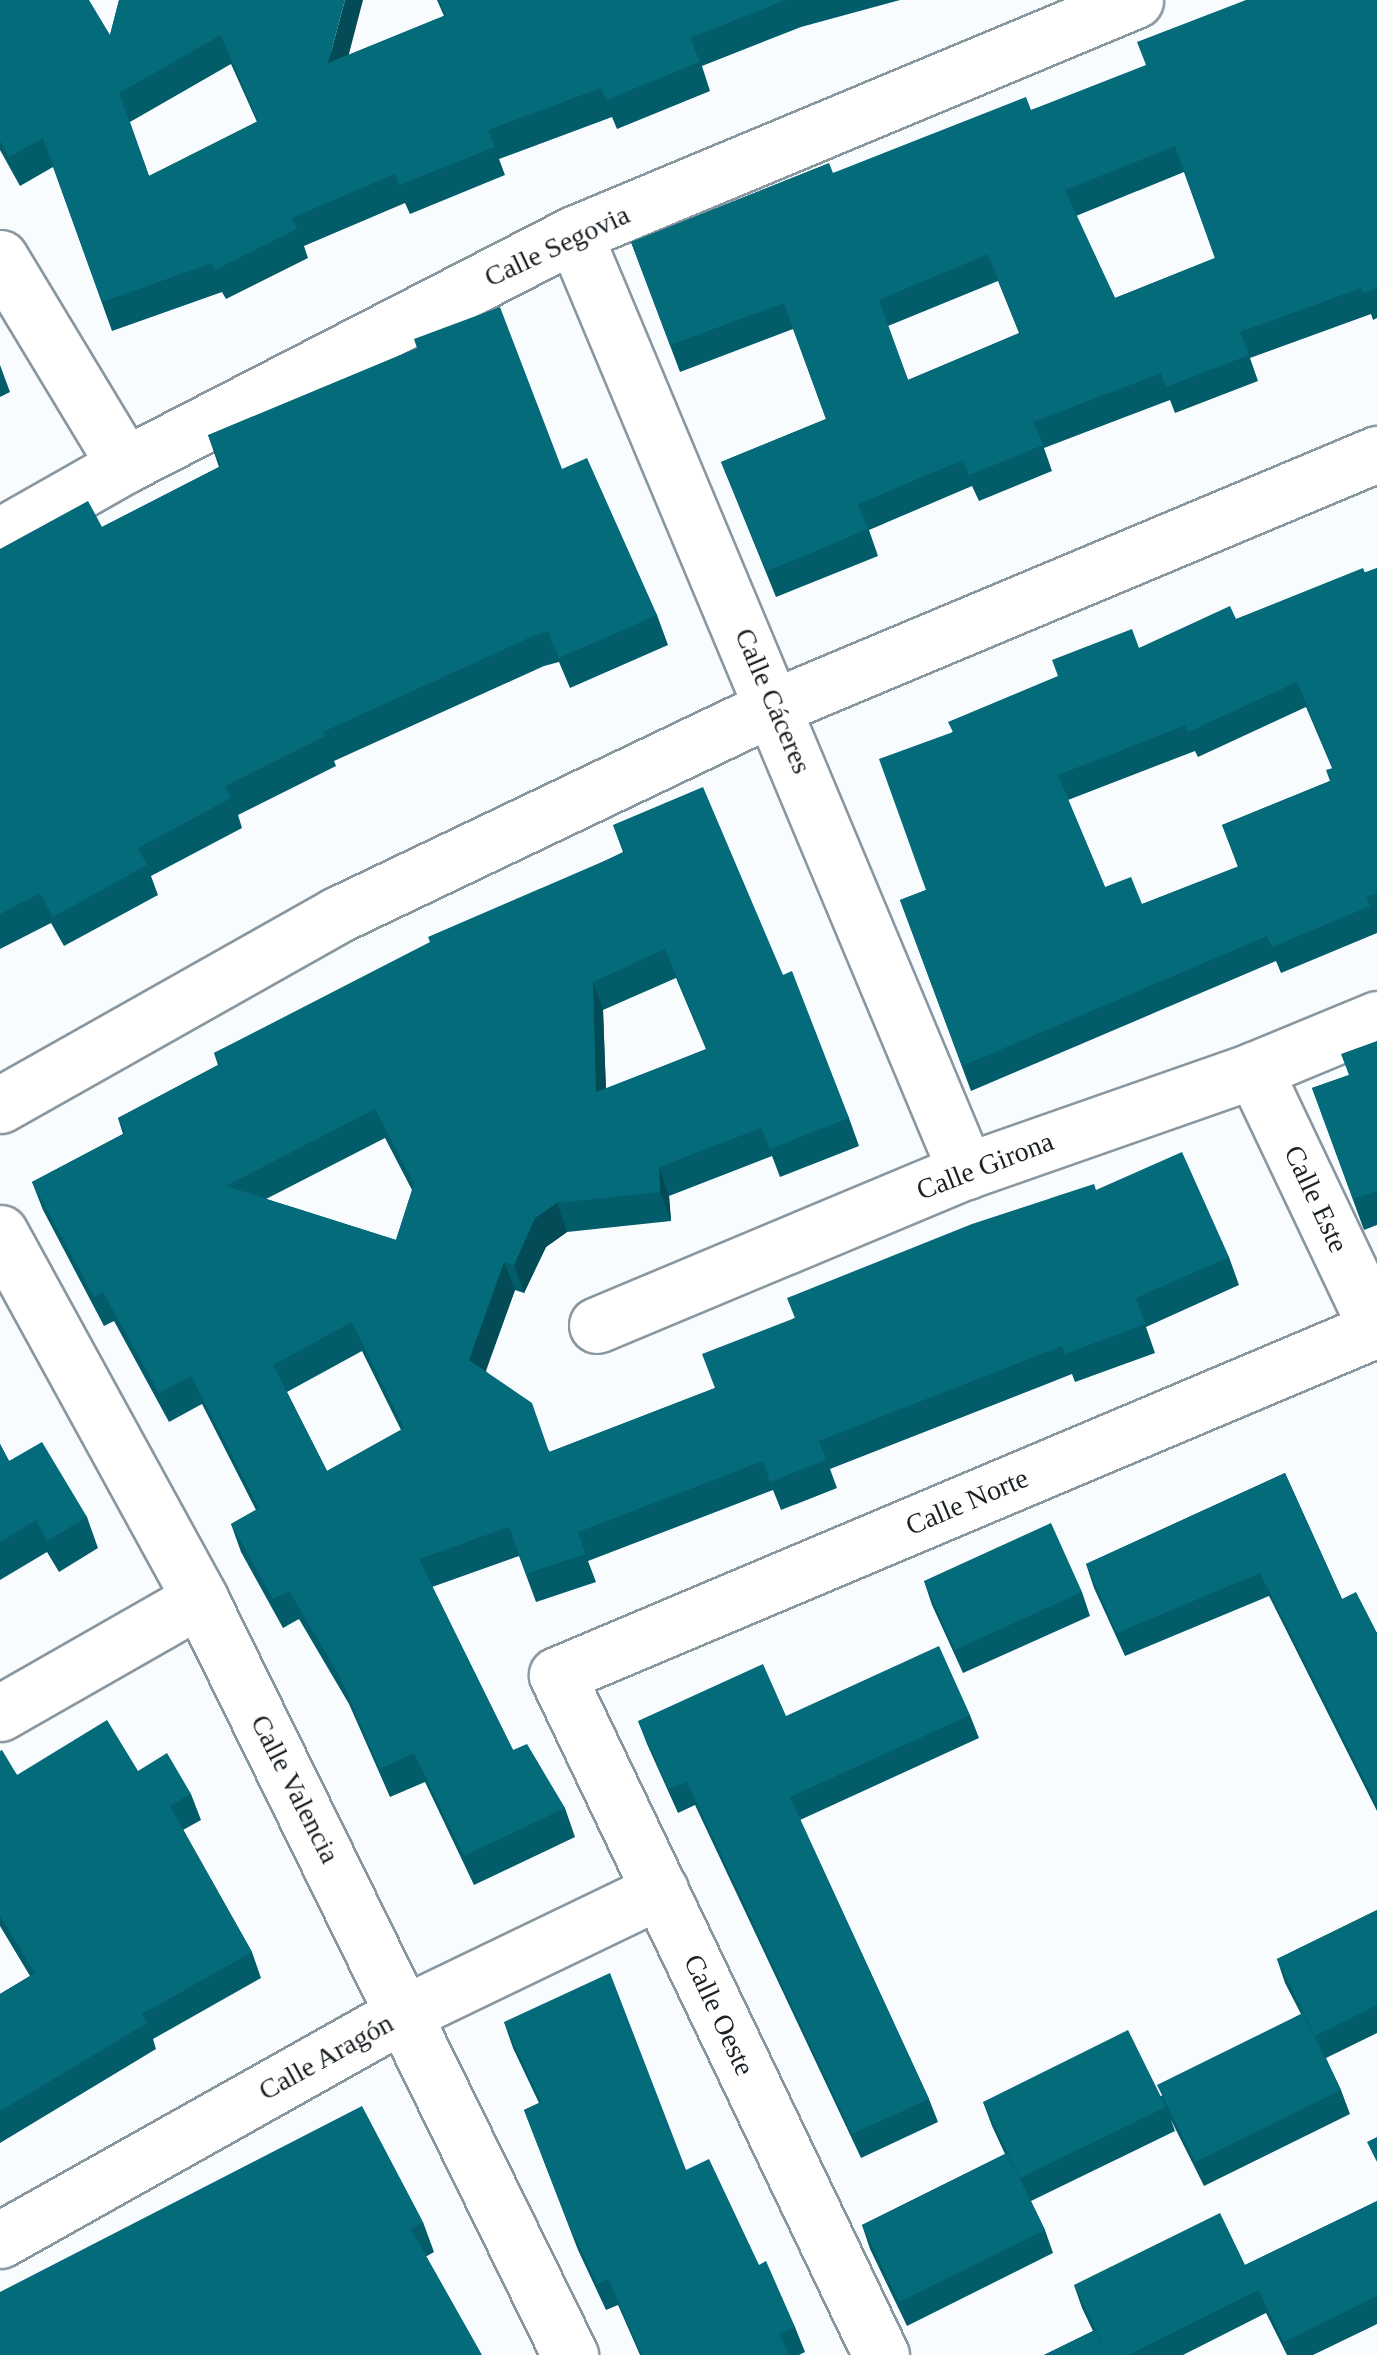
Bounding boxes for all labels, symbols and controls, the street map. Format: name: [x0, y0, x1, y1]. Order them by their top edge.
street label: Calle Segovia: [479, 198, 635, 294]
street label: Calle Cáceres: [727, 623, 819, 779]
street label: Calle Girona: [912, 1125, 1058, 1207]
street label: Calle Este: [1277, 1140, 1355, 1258]
street label: Calle Norte: [901, 1461, 1033, 1543]
street label: Calle Valencia: [243, 1709, 347, 1869]
street label: Calle Oeste: [676, 1949, 762, 2081]
street label: Calle Aragón: [252, 2006, 400, 2108]

